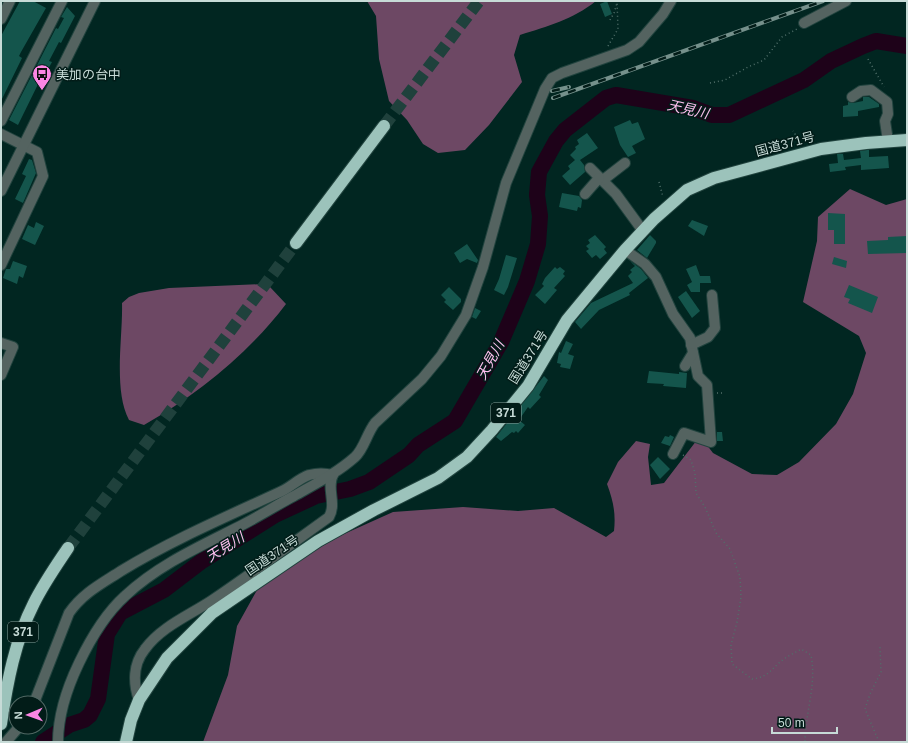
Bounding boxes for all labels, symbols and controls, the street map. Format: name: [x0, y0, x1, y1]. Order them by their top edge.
bus stop icon: 美加の台中: [31, 63, 53, 91]
place label: 美加の台中: [56, 67, 121, 82]
water label: 天見川: [666, 96, 712, 122]
street label: 国道371号: [754, 129, 816, 159]
street label: 国道371号: [506, 327, 550, 387]
water label: 天見川: [473, 336, 508, 382]
road number: 371: [491, 403, 521, 423]
water label: 天見川: [203, 528, 249, 565]
street label: 国道371号: [243, 532, 301, 578]
road number: 371: [8, 622, 38, 642]
north arrow: [8, 695, 48, 735]
scale bar: [772, 709, 837, 735]
text: N: [12, 711, 24, 720]
text: 50 m: [778, 716, 805, 730]

